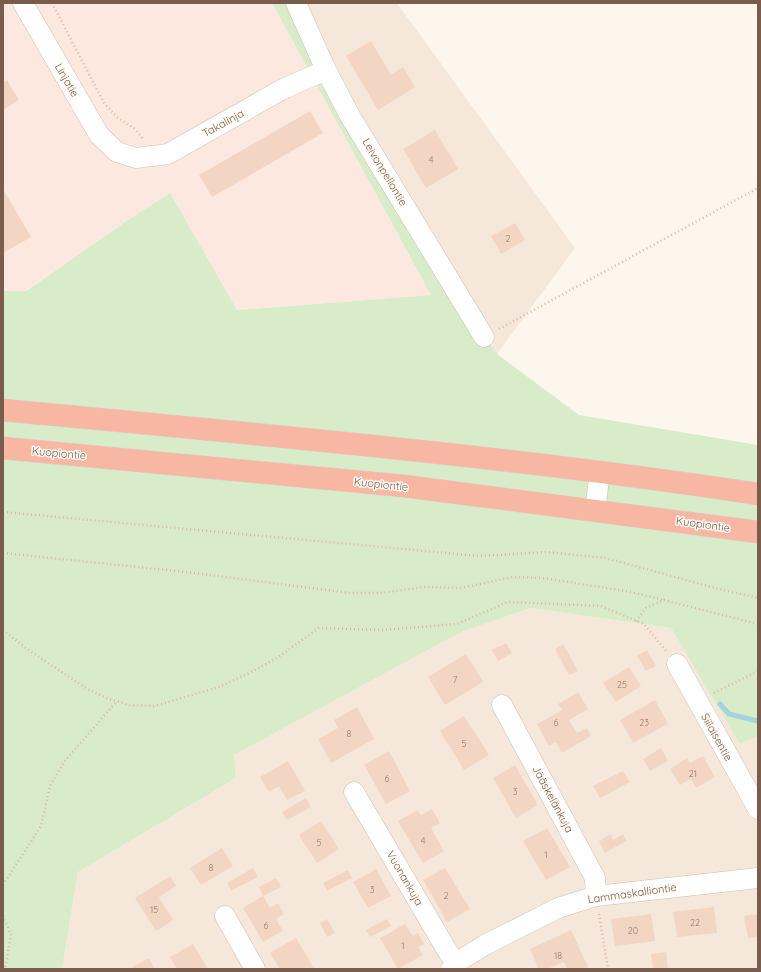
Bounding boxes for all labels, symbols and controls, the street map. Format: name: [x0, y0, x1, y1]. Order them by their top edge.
street label: Linjatie: [52, 61, 82, 99]
street label: Takalinja: [200, 106, 246, 140]
street label: Leivonpellontie: [359, 136, 411, 208]
house number: 4: [429, 154, 434, 165]
house number: 2: [506, 233, 511, 244]
street label: Kuopiontie: [31, 444, 87, 462]
street label: Kuopiontie: [353, 474, 409, 494]
street label: Kuopiontie: [675, 513, 731, 535]
house number: 7: [453, 674, 458, 685]
house number: 25: [617, 679, 627, 690]
street label: Siilaisentie: [698, 711, 736, 763]
house number: 6: [554, 717, 559, 728]
house number: 23: [639, 717, 649, 728]
house number: 8: [347, 728, 352, 739]
house number: 5: [462, 738, 467, 749]
street label: Jääskelänkuja: [529, 763, 577, 835]
house number: 21: [689, 768, 697, 779]
house number: 6: [385, 773, 390, 784]
house number: 3: [513, 786, 518, 797]
house number: 4: [421, 835, 426, 846]
house number: 5: [317, 837, 322, 848]
street label: Vuonankuja: [384, 848, 426, 908]
house number: 1: [544, 849, 548, 860]
house number: 8: [209, 862, 214, 873]
street label: Lammaskalliontie: [587, 880, 677, 906]
house number: 3: [370, 884, 375, 895]
house number: 2: [444, 890, 449, 901]
house number: 15: [150, 904, 158, 915]
house number: 22: [690, 917, 700, 928]
house number: 6: [264, 920, 269, 931]
house number: 20: [628, 925, 638, 936]
house number: 1: [401, 940, 405, 951]
house number: 18: [554, 950, 562, 961]

